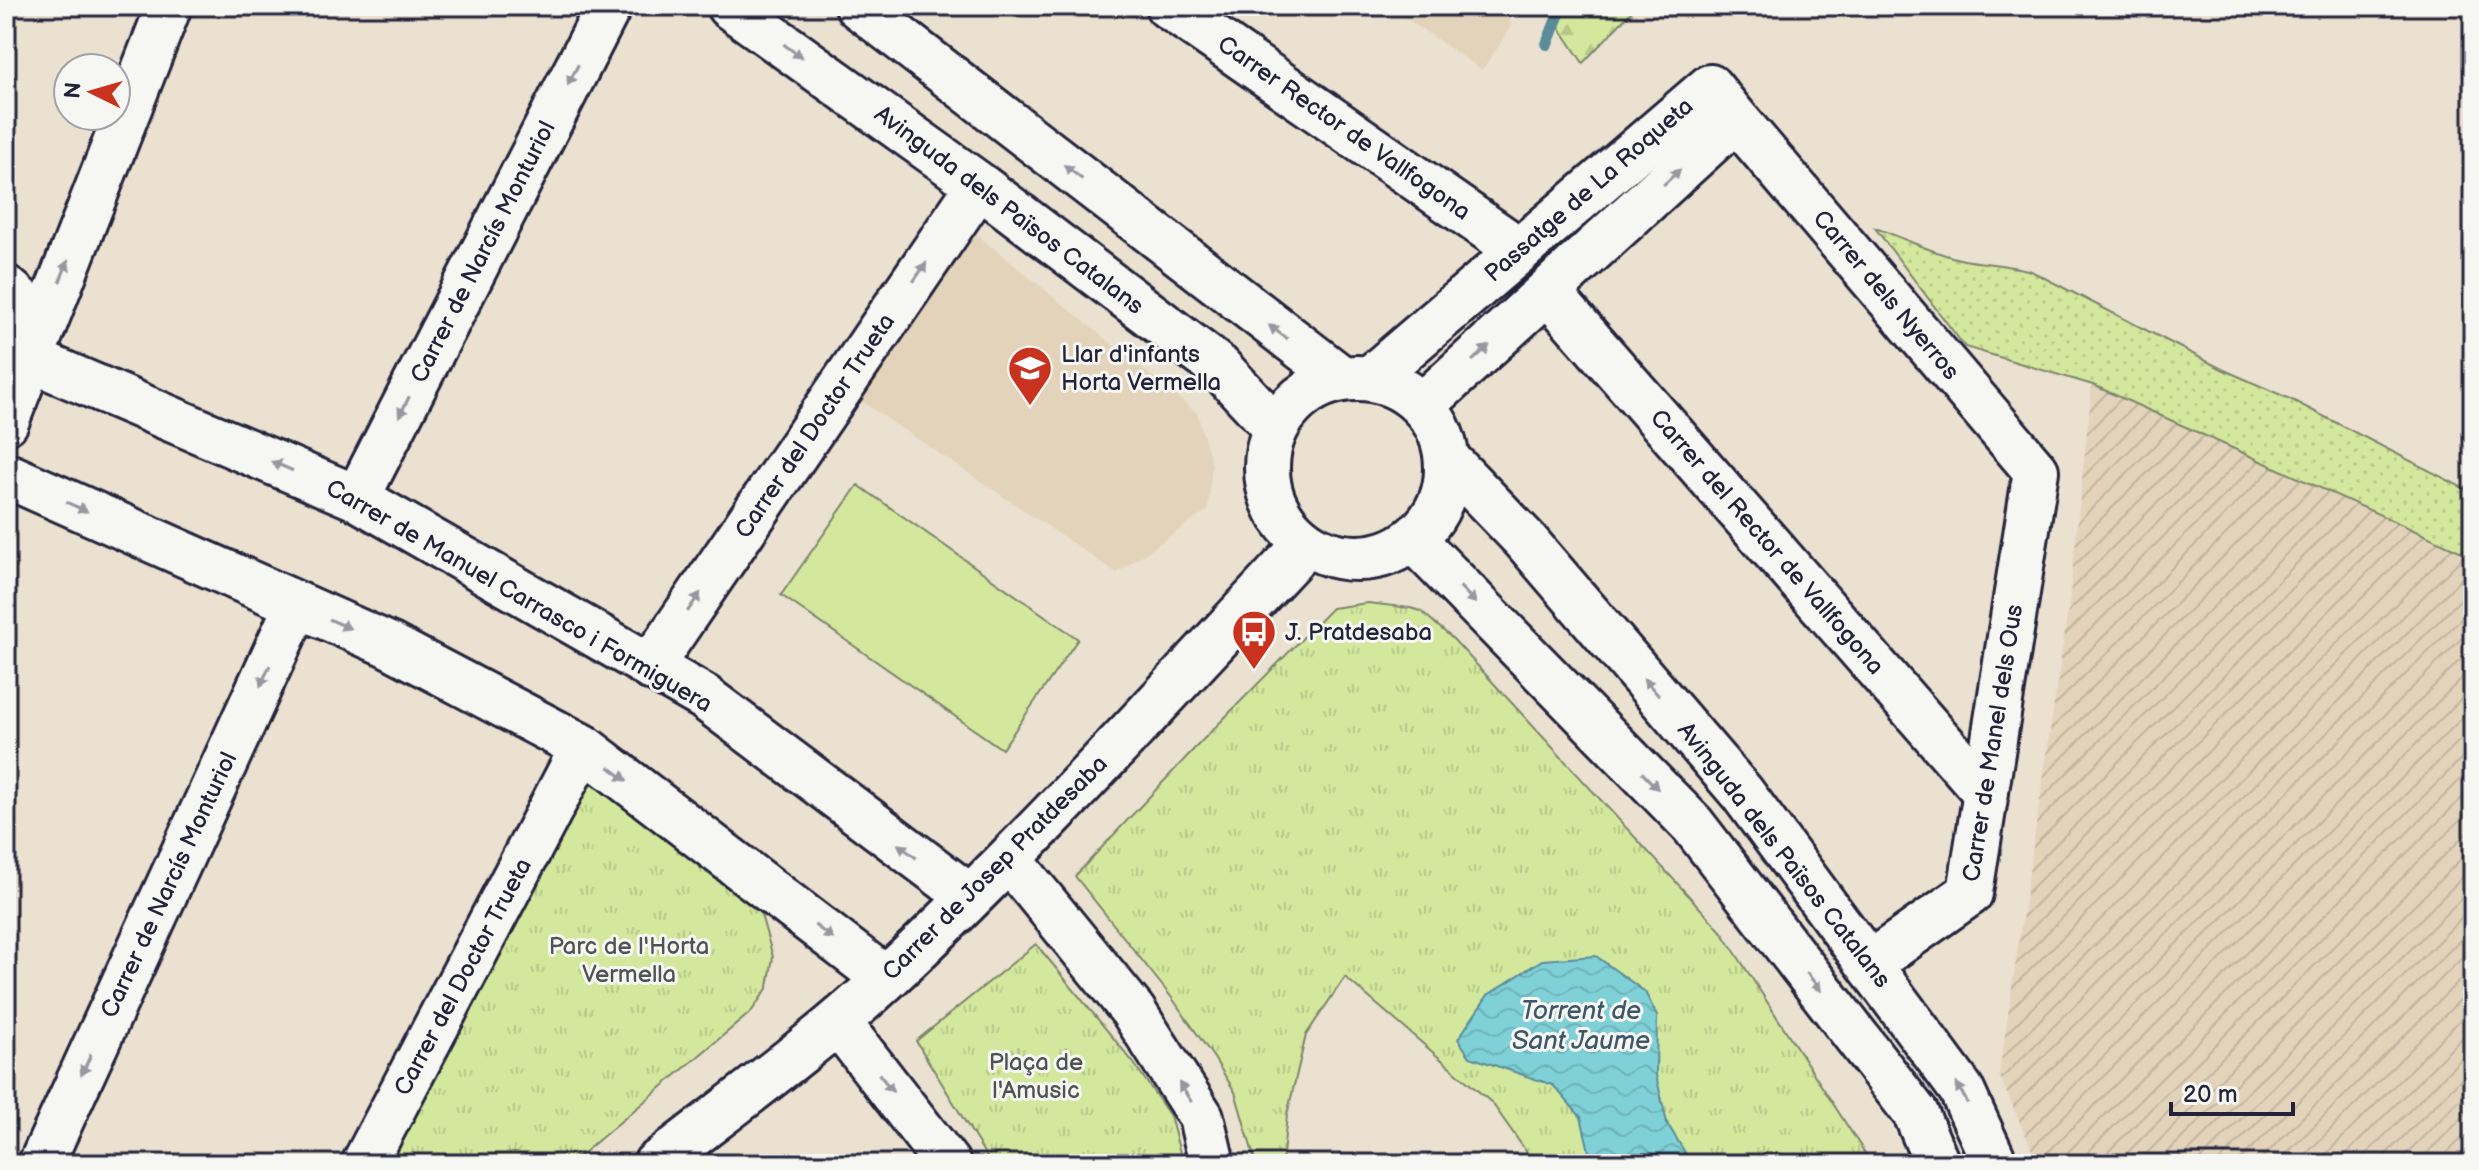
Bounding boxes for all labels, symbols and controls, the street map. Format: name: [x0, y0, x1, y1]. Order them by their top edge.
street label: Carrer Rector de Vallfogona: [1212, 29, 1476, 227]
one-way arrow: [782, 43, 803, 59]
north arrow: [52, 52, 132, 132]
one-way arrow: [567, 64, 580, 87]
text: N: [59, 81, 88, 100]
street label: Passatge de La Roqueta: [1479, 92, 1699, 288]
street label: Avinguda dels Països Catalans: [869, 99, 1149, 321]
street label: Carrer de Narcís Monturiol: [404, 116, 562, 388]
one-way arrow: [1062, 165, 1083, 181]
one-way arrow: [1663, 168, 1682, 186]
street label: Carrer dels Nyerros: [1807, 204, 1966, 386]
one-way arrow: [58, 259, 71, 283]
one-way arrow: [912, 261, 927, 282]
street label: Carrer del Doctor Trueta: [729, 308, 901, 544]
one-way arrow: [1268, 324, 1288, 340]
place label: Llar d'infants Horta Vermella: [1061, 340, 1221, 397]
school or university icon: Llar d'infants Horta Vermella: [1006, 344, 1054, 407]
one-way arrow: [1471, 344, 1490, 362]
one-way arrow: [397, 395, 411, 418]
street label: Carrer del Rector de Vallfogona: [1644, 403, 1890, 681]
one-way arrow: [270, 460, 294, 473]
street label: Carrer de Manuel Carrasco i Formiguera: [321, 473, 717, 719]
one-way arrow: [65, 500, 89, 513]
one-way arrow: [1458, 585, 1477, 604]
one-way arrow: [687, 592, 702, 613]
street label: Carrer de Manel dels Ous: [1957, 602, 2029, 884]
bus stop icon: J. Pratdesaba: [1230, 608, 1278, 671]
one-way arrow: [328, 617, 352, 631]
place label: J. Pratdesaba: [1285, 618, 1432, 647]
one-way arrow: [258, 664, 272, 688]
one-way arrow: [1643, 677, 1660, 697]
street label: Avinguda dels Països Catalans: [1671, 716, 1897, 994]
street label: Carrer de Narcís Monturiol: [95, 748, 243, 1022]
street label: Carrer de Josep Pratdesaba: [876, 749, 1114, 987]
one-way arrow: [608, 765, 628, 781]
one-way arrow: [1640, 771, 1659, 790]
one-way arrow: [897, 843, 918, 859]
street label: Carrer del Doctor Trueta: [388, 853, 538, 1101]
one-way arrow: [814, 923, 834, 939]
park label: Parc de l'Horta Vermella: [549, 932, 709, 989]
one-way arrow: [1806, 972, 1822, 992]
water label: Torrent de Sant Jaume: [1512, 996, 1650, 1057]
park label: Plaça de l'Amusic: [989, 1048, 1083, 1105]
one-way arrow: [79, 1053, 93, 1077]
scale bar: [2171, 1066, 2293, 1116]
one-way arrow: [877, 1073, 893, 1093]
text: 20 m: [2183, 1080, 2238, 1109]
one-way arrow: [1179, 1081, 1193, 1103]
one-way arrow: [1956, 1082, 1969, 1105]

